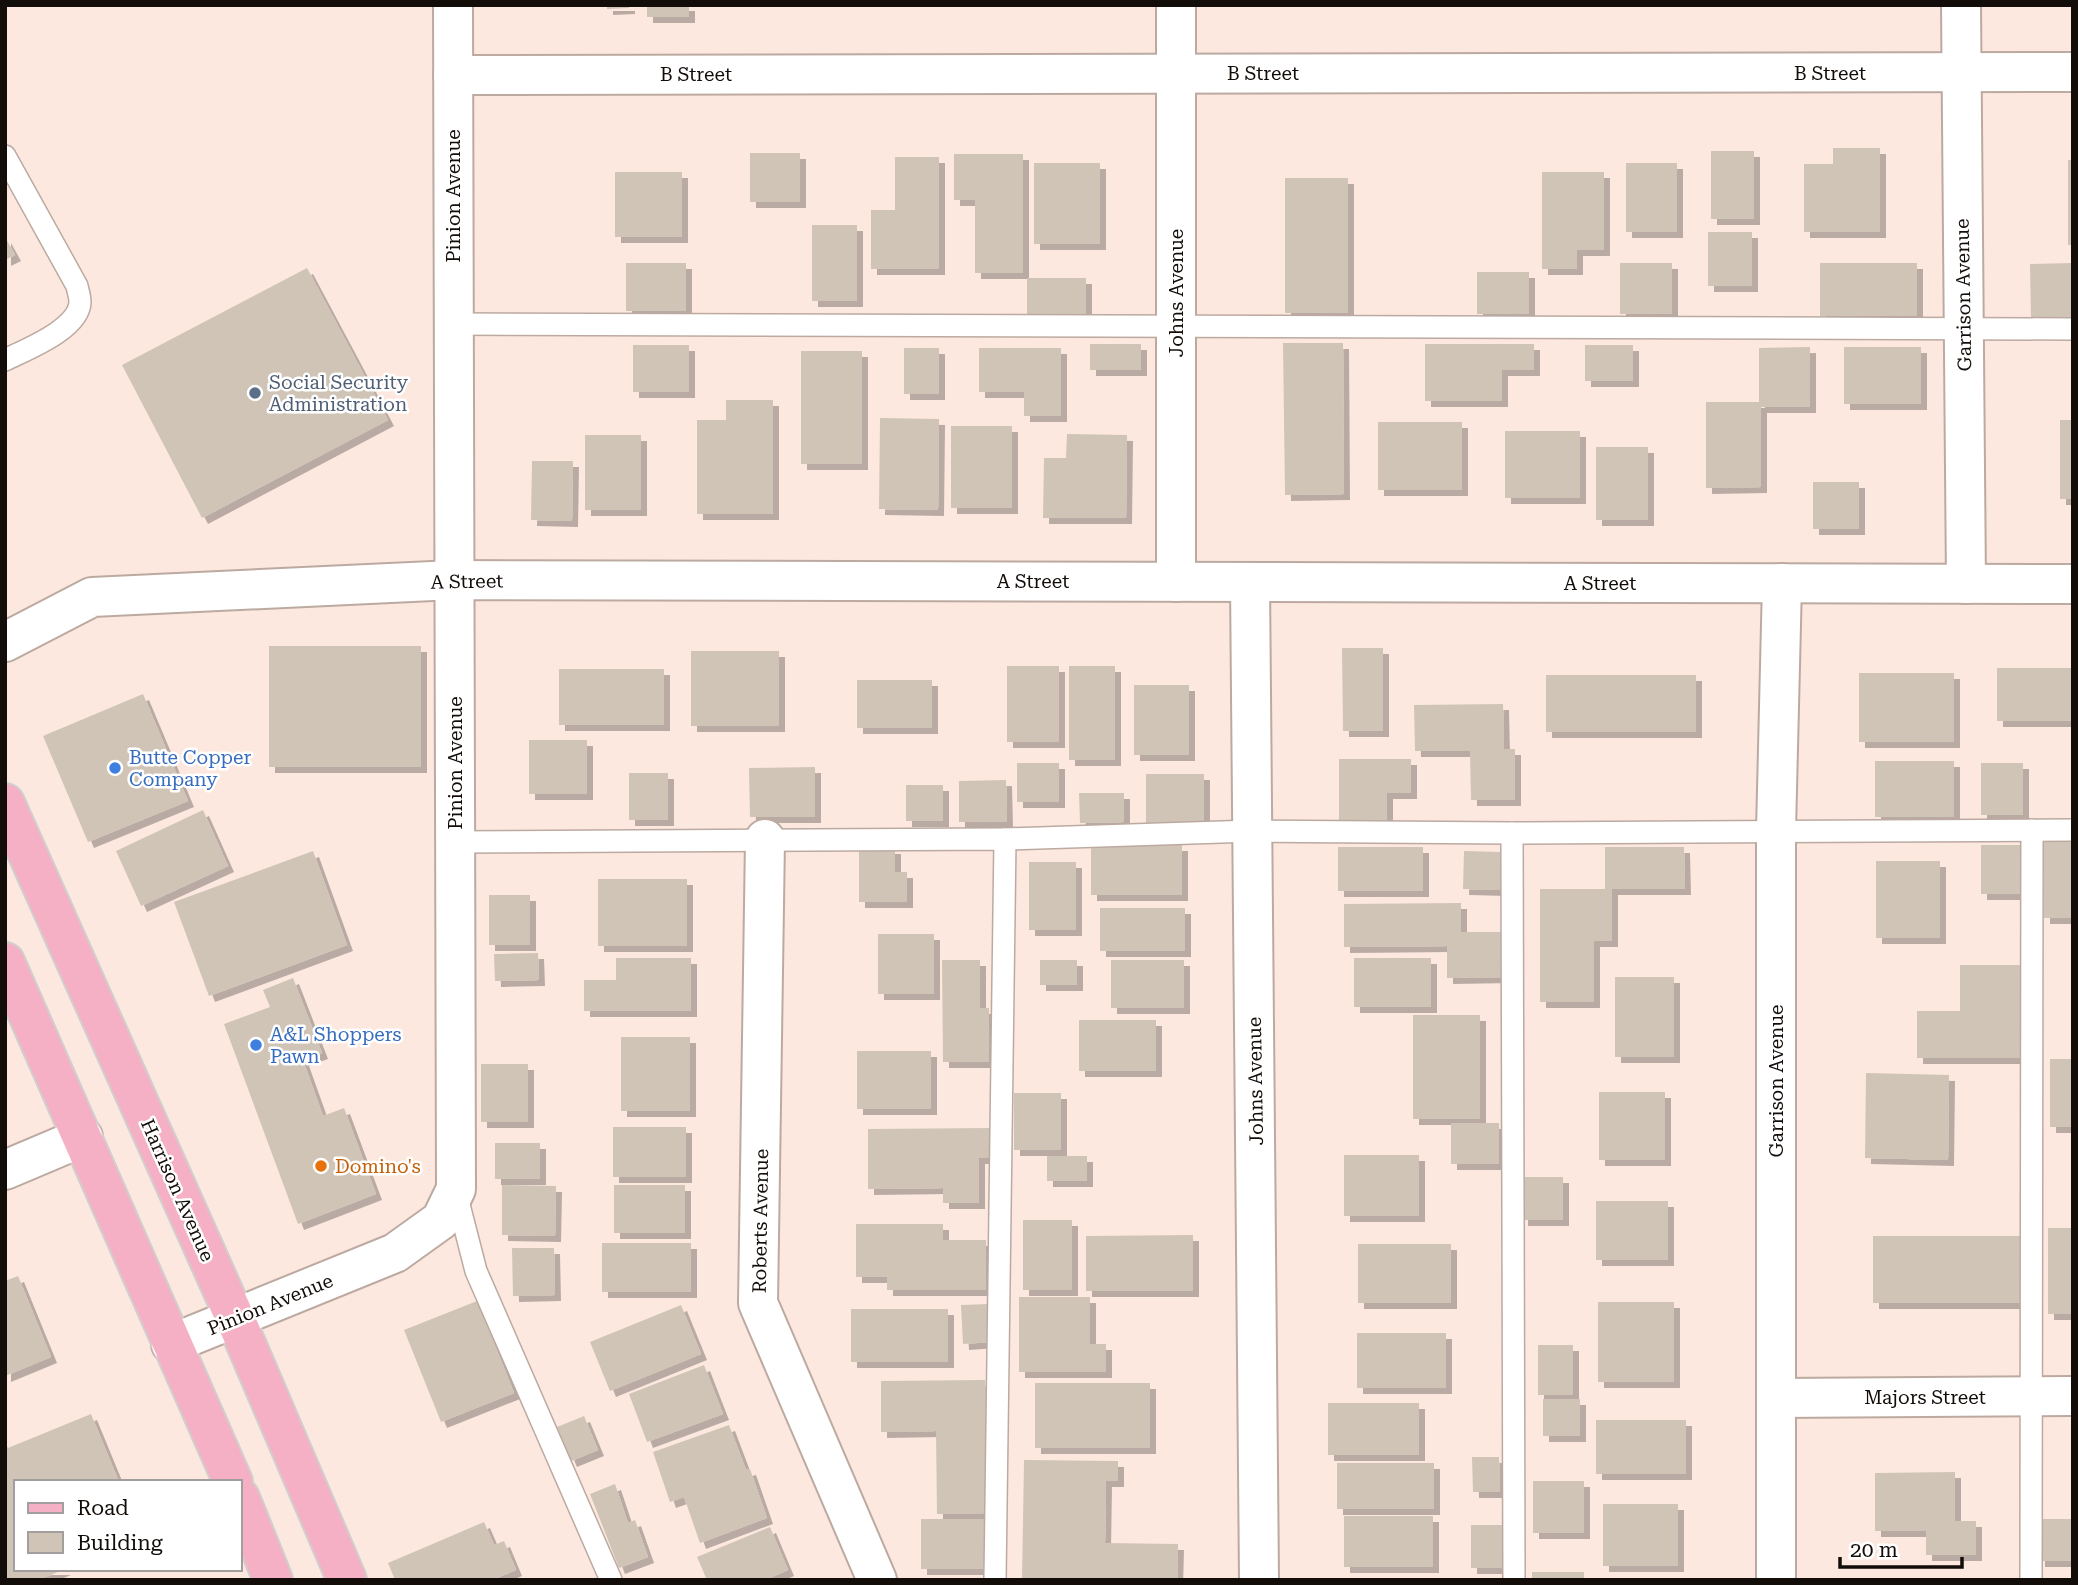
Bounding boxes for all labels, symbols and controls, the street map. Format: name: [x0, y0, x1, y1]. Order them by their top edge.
street label: B Street: [1227, 62, 1299, 85]
street label: B Street: [1794, 62, 1866, 85]
street label: B Street: [660, 63, 732, 86]
street label: Pinion Avenue: [442, 129, 465, 263]
street label: Garrison Avenue: [1951, 218, 1976, 372]
street label: Johns Avenue: [1165, 229, 1188, 357]
place label: Social Security Administration: [269, 371, 409, 416]
marker: Social Security Administration: [247, 385, 263, 401]
street label: A Street: [431, 569, 504, 594]
street label: A Street: [997, 570, 1069, 593]
street label: A Street: [1564, 572, 1636, 595]
street label: Pinion Avenue: [444, 696, 467, 830]
place label: Butte Copper Company: [129, 746, 251, 791]
marker: Butte Copper Company: [107, 760, 123, 776]
street label: Garrison Avenue: [1765, 1005, 1788, 1157]
street label: Johns Avenue: [1243, 1017, 1268, 1145]
place label: A&L Shoppers Pawn: [270, 1023, 402, 1068]
marker: A&L Shoppers Pawn: [248, 1037, 264, 1053]
street label: Harrison Avenue: [136, 1115, 219, 1265]
street label: Roberts Avenue: [748, 1149, 773, 1293]
place label: Domino's: [335, 1155, 421, 1178]
marker: Domino's: [313, 1158, 329, 1174]
street label: Pinion Avenue: [204, 1269, 336, 1340]
street label: Majors Street: [1864, 1386, 1986, 1409]
legend: [14, 1480, 242, 1571]
text: Road: [77, 1496, 129, 1520]
scale bar: [1840, 1526, 1962, 1570]
text: Building: [77, 1531, 163, 1555]
text: 20 m: [1850, 1538, 1898, 1562]

